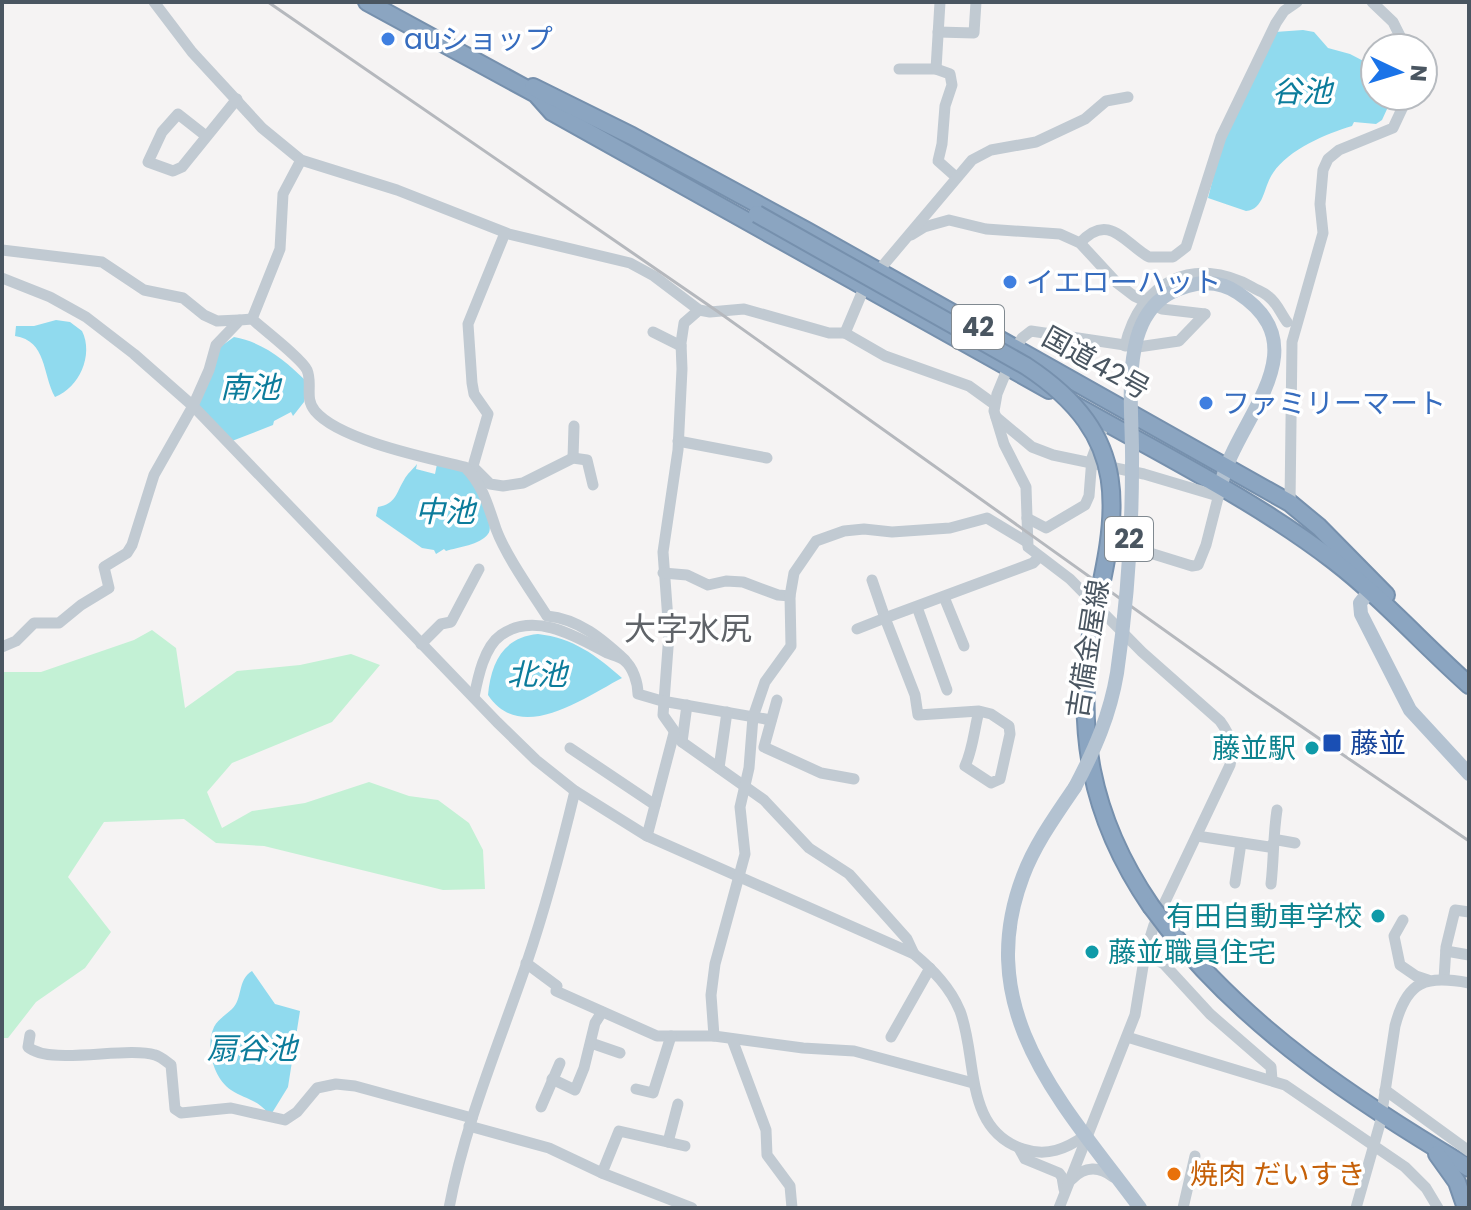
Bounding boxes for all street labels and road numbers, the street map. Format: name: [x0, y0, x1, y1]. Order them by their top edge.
road number: 42: [952, 305, 1004, 349]
street label: 国道42号: [1035, 317, 1157, 409]
road number: 22: [1105, 517, 1153, 561]
street label: 吉備金屋線: [1058, 577, 1118, 721]

